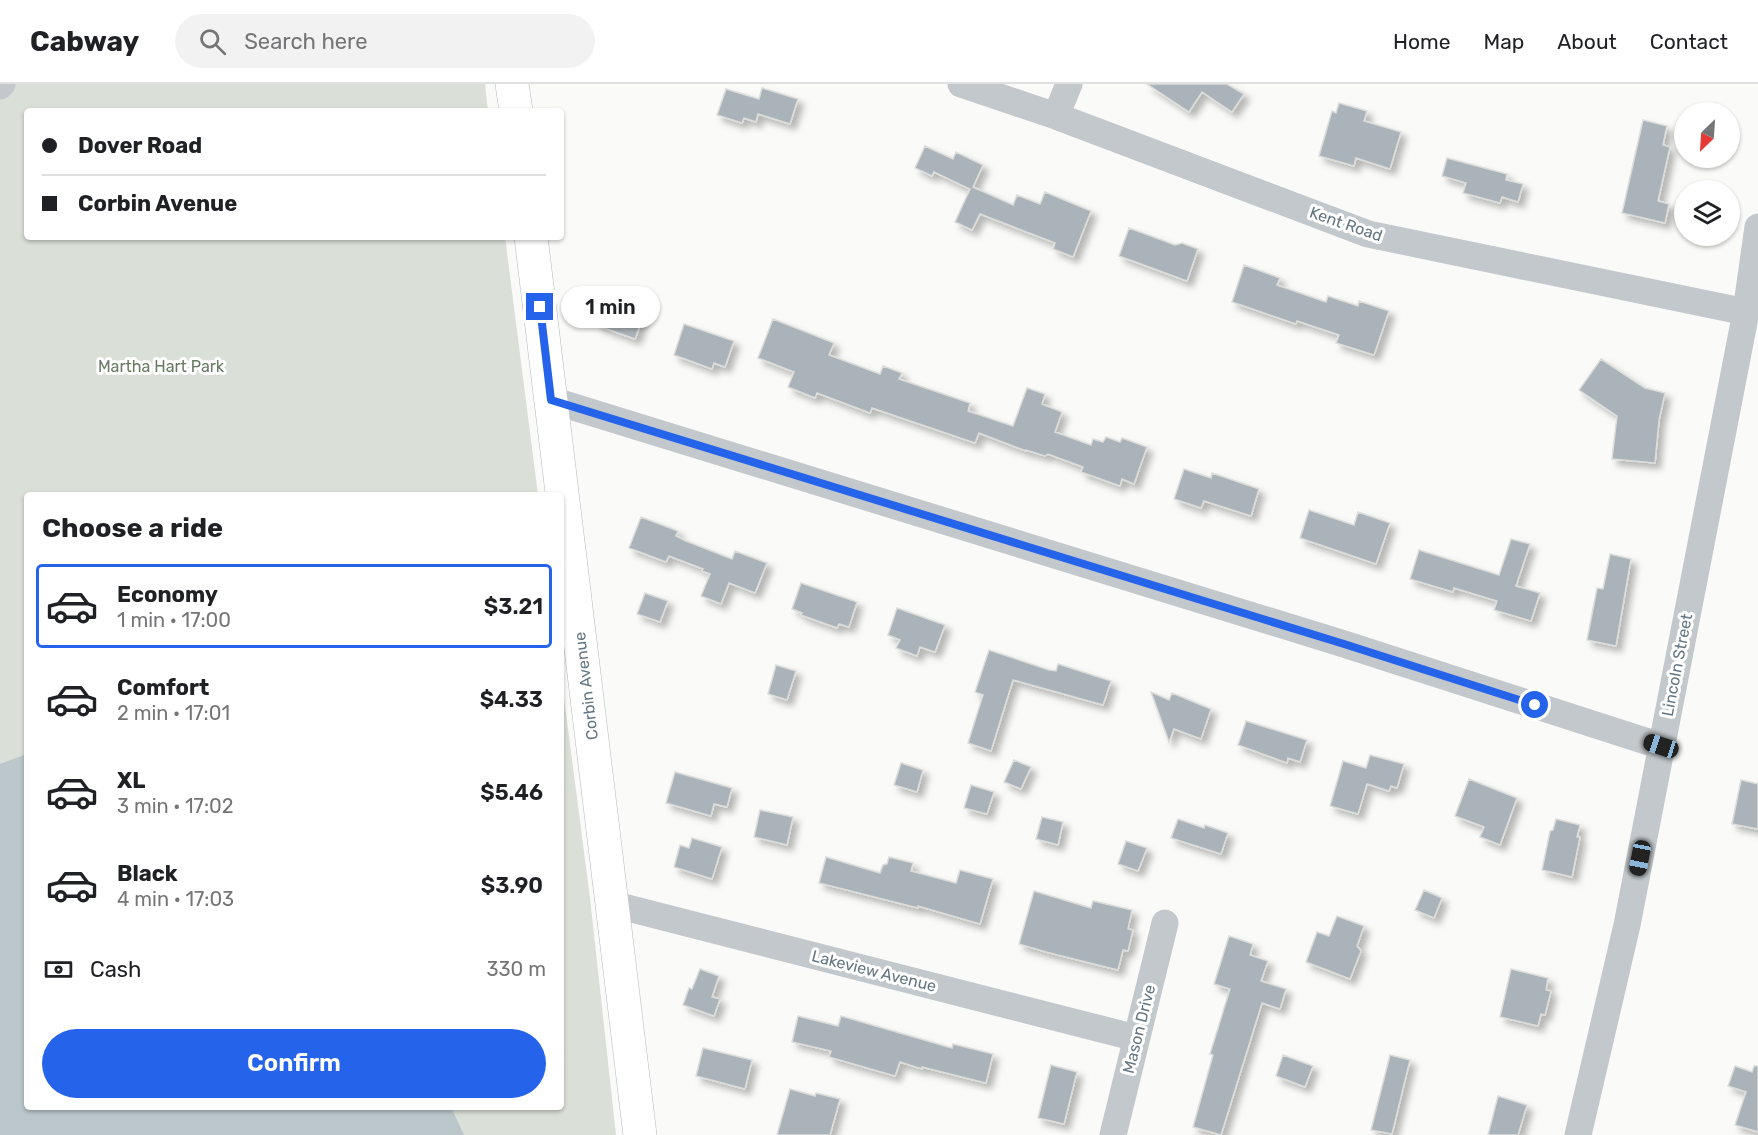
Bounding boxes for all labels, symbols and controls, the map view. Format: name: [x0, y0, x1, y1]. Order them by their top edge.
search box: [175, 14, 595, 68]
text: Cabway: [30, 25, 139, 58]
icon: search: [196, 25, 229, 58]
text: Search here: [244, 28, 368, 55]
text: Home: [1393, 29, 1450, 54]
text: Map: [1483, 29, 1524, 54]
text: About: [1557, 29, 1617, 54]
text: Contact: [1650, 29, 1728, 54]
north arrow: [1674, 102, 1740, 168]
map controls: [1674, 102, 1740, 246]
text: Dover Road: [78, 132, 202, 159]
button: layers: [1674, 180, 1740, 246]
text: Corbin Avenue: [78, 190, 237, 217]
street label: Kent Road: [1307, 203, 1385, 245]
callout: 1 min: [561, 286, 660, 328]
route end: [526, 293, 553, 320]
text: 1 min: [585, 295, 636, 319]
park label: Martha Hart Park: [98, 357, 225, 376]
text: Choose a ride: [42, 512, 223, 544]
icon: car: [45, 579, 99, 633]
text: Economy: [117, 581, 218, 608]
text: $3.21: [484, 593, 543, 620]
text: 1 min · 17:00: [117, 608, 231, 632]
street label: Lincoln Street: [1658, 612, 1696, 718]
street label: Corbin Avenue: [570, 631, 602, 741]
icon: car: [45, 672, 99, 726]
text: Comfort: [117, 674, 209, 701]
text: $4.33: [480, 686, 543, 713]
route start: [1521, 691, 1548, 718]
text: 2 min · 17:01: [117, 701, 230, 725]
car: [1641, 732, 1681, 760]
icon: car: [45, 765, 99, 819]
text: XL: [117, 767, 145, 794]
text: $5.46: [480, 779, 543, 806]
text: 3 min · 17:02: [117, 794, 233, 818]
car: [1628, 839, 1652, 877]
icon: car: [45, 858, 99, 912]
text: Black: [117, 860, 178, 887]
text: $3.90: [481, 872, 543, 899]
text: 4 min · 17:03: [117, 887, 234, 911]
street label: Lakeview Avenue: [810, 946, 938, 996]
icon: cash: [42, 953, 75, 986]
text: Cash: [90, 956, 141, 983]
text: 330 m: [487, 957, 546, 981]
street label: Mason Drive: [1119, 983, 1159, 1075]
button: Confirm: [42, 1029, 546, 1098]

